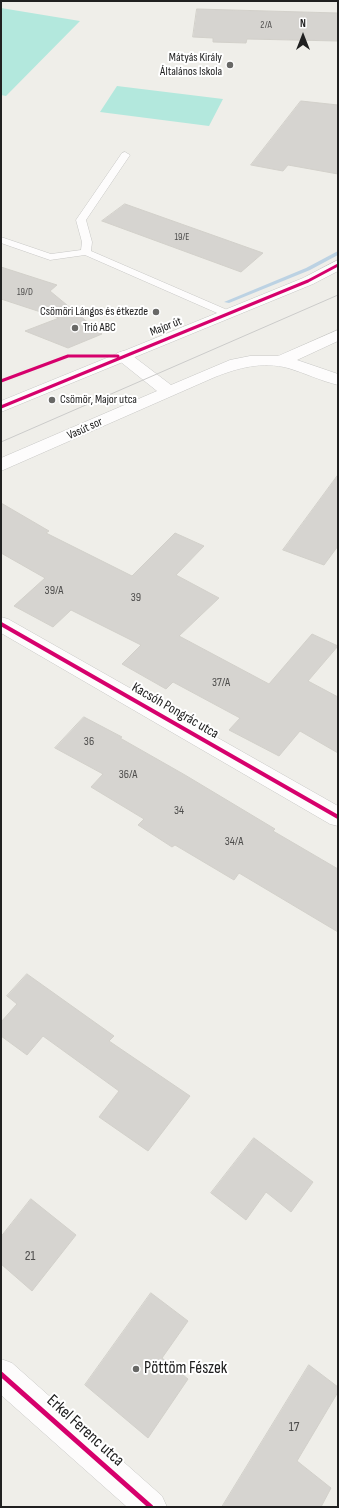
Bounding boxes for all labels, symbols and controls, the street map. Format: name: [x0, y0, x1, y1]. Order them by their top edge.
north arrow: [283, 16, 323, 56]
text: N: [300, 17, 306, 30]
house number: 2/A: [260, 19, 272, 31]
place label: Mátyás Király Általános Iskola: [160, 51, 222, 79]
marker: Mátyás Király Általános Iskola: [225, 60, 235, 70]
house number: 19/E: [175, 231, 189, 243]
house number: 19/D: [17, 286, 33, 298]
place label: Csömöri Lángos és étkezde: [40, 305, 148, 319]
marker: Csömöri Lángos és étkezde: [151, 307, 161, 317]
street label: Major út: [148, 314, 184, 340]
place label: Trió ABC: [83, 321, 116, 335]
marker: Trió ABC: [70, 323, 80, 333]
place label: Csömör, Major utca: [60, 393, 137, 407]
marker: Csömör, Major utca: [47, 395, 57, 405]
street label: Vasút sor: [65, 415, 105, 443]
house number: 39/A: [45, 584, 63, 598]
house number: 39: [131, 591, 141, 605]
house number: 37/A: [212, 676, 230, 690]
street label: Kacsóh Pongrác utca: [129, 679, 221, 743]
house number: 36: [84, 735, 94, 749]
house number: 36/A: [119, 768, 137, 782]
house number: 34: [174, 804, 184, 818]
house number: 34/A: [225, 835, 243, 849]
house number: 21: [25, 1248, 35, 1264]
place label: Pöttöm Fészek: [144, 1359, 227, 1379]
marker: Pöttöm Fészek: [131, 1364, 141, 1374]
street label: Erkel Ferenc utca: [42, 1391, 128, 1471]
house number: 17: [289, 1419, 299, 1435]

